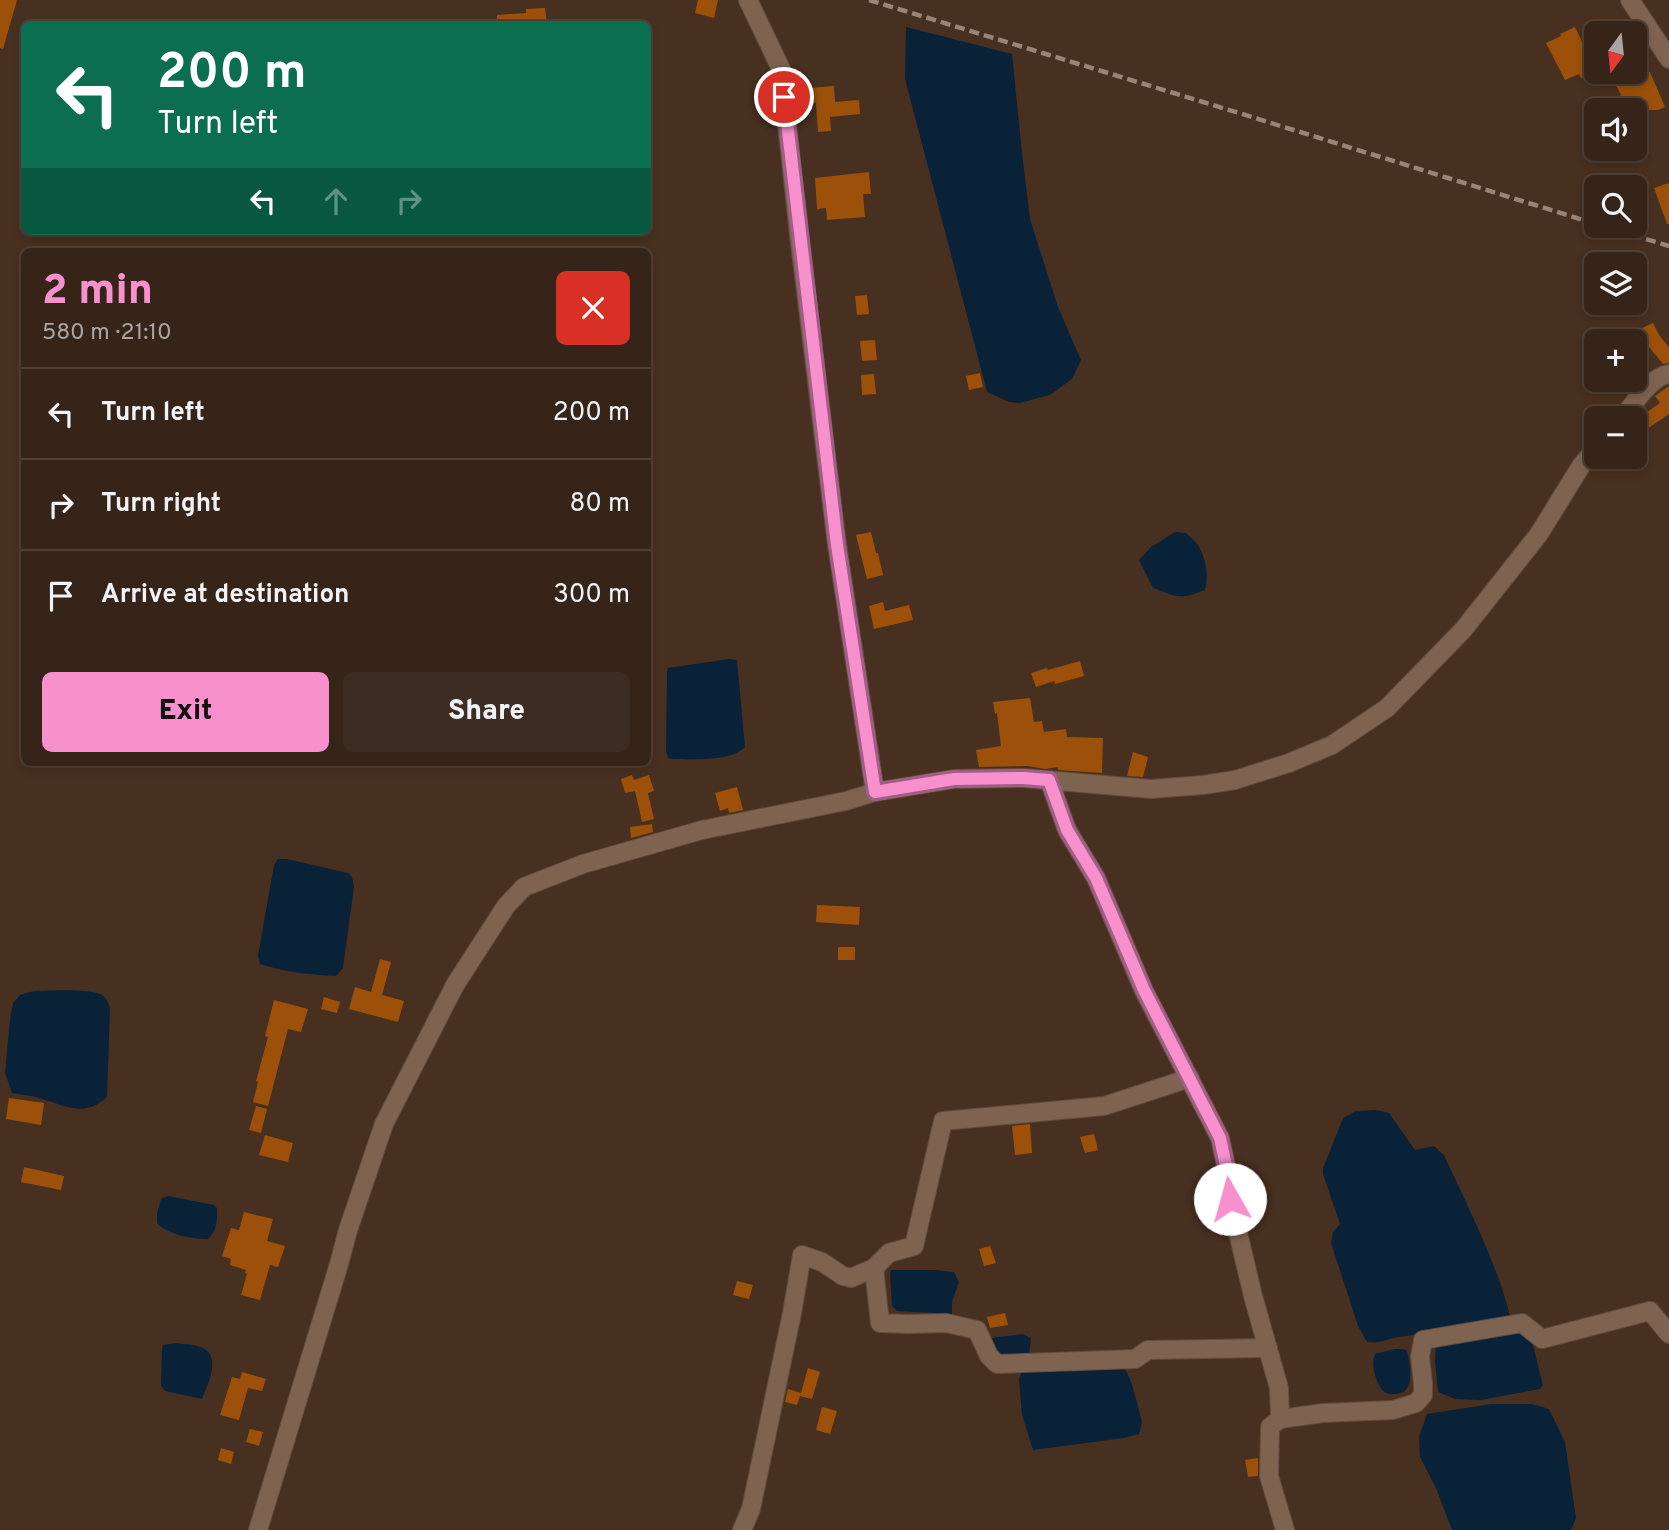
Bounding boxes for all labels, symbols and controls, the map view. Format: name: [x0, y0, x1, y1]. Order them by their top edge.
north arrow: [1584, 21, 1647, 84]
map controls: [1584, 21, 1647, 469]
text: 200 m: [157, 44, 307, 106]
icon: left: [42, 49, 133, 140]
pin: [754, 67, 814, 127]
icon: arrive: [765, 78, 803, 116]
button: sound: [1584, 98, 1647, 161]
text: Turn left: [157, 105, 278, 145]
button: search: [1584, 175, 1647, 238]
icon: left: [244, 182, 282, 220]
icon: ahead: [317, 182, 355, 220]
icon: right: [390, 182, 428, 220]
button: layers: [1584, 252, 1647, 315]
text: 2 min: [42, 266, 153, 319]
button: close: [556, 271, 630, 345]
text: 580 m · 21:10: [42, 319, 172, 348]
button: +: [1584, 329, 1647, 392]
icon: left: [42, 395, 80, 433]
text: Turn left: [101, 397, 205, 430]
text: 200 m: [553, 397, 630, 430]
button: −: [1584, 406, 1647, 469]
icon: right: [42, 486, 80, 524]
text: Turn right: [101, 488, 221, 521]
text: 80 m: [570, 488, 630, 521]
icon: arrive: [42, 577, 80, 615]
text: Arrive at destination: [101, 579, 349, 612]
text: 300 m: [553, 579, 630, 612]
button: Exit: [42, 672, 329, 752]
button: Share: [343, 672, 630, 752]
position arrow: [1193, 1162, 1267, 1236]

